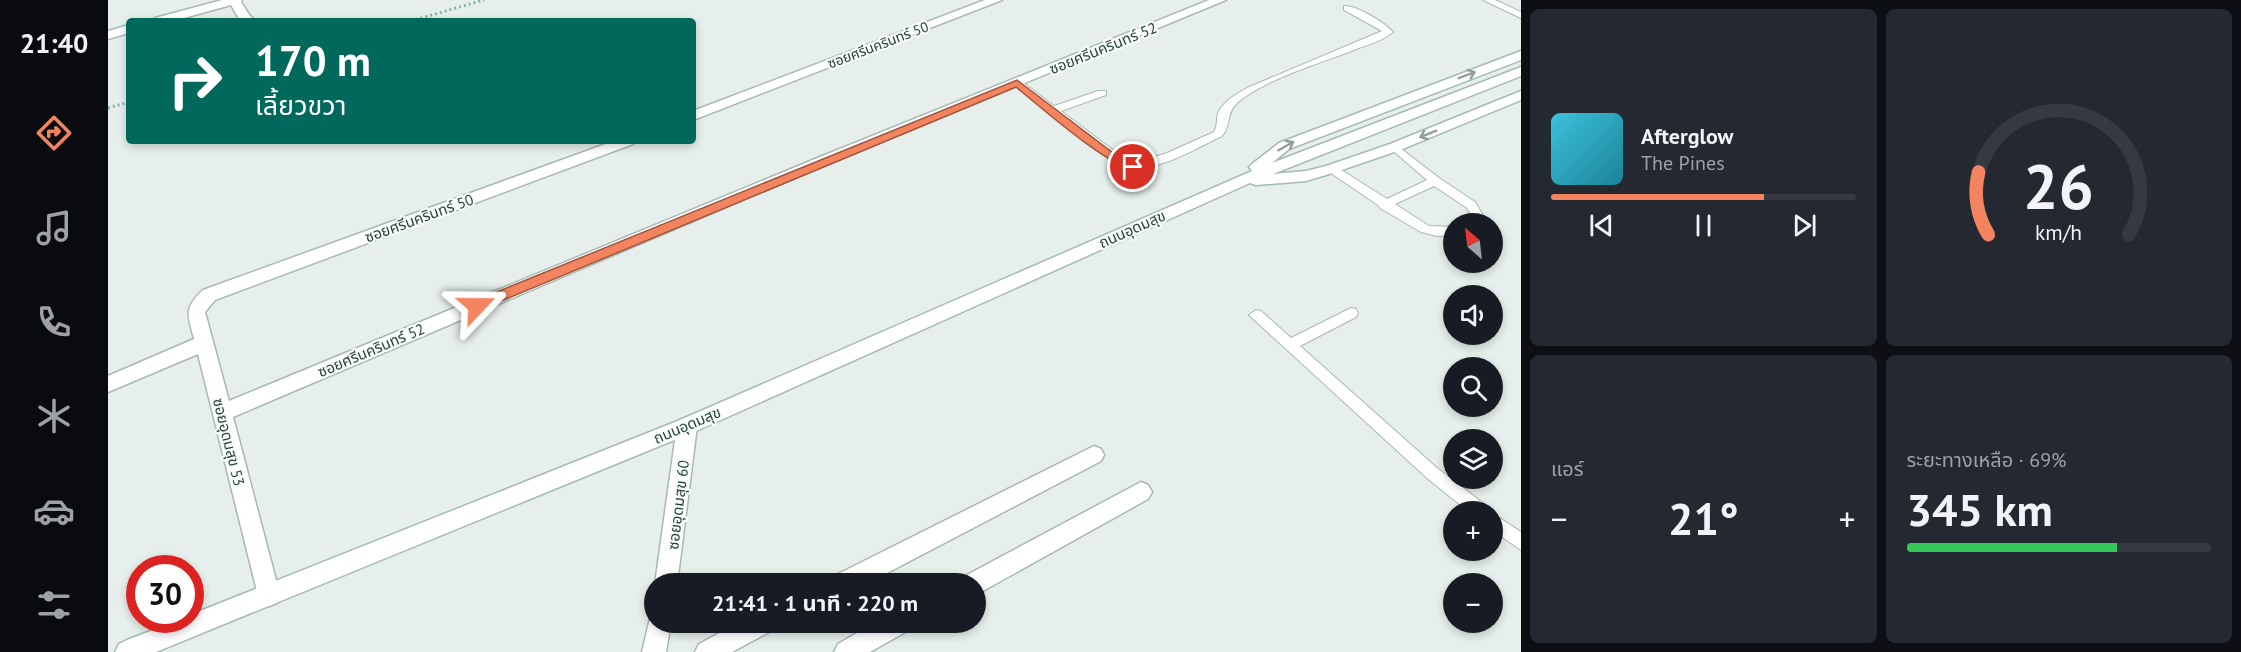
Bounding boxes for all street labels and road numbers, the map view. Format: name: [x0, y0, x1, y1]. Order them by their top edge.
street label: ซอยศรีนครินทร์ 50: [825, 17, 931, 73]
street label: ซอยศรีนครินทร์ 52: [1046, 18, 1160, 78]
street label: ซอยศรีนครินทร์ 50: [362, 190, 476, 246]
street label: ถนนอุดมสุข: [1096, 206, 1168, 252]
street label: ซอยศรีนครินทร์ 52: [315, 319, 427, 381]
street label: ซอยอุดมสุข 53: [209, 396, 249, 488]
street label: ถนนอุดมสุข: [650, 402, 724, 448]
street label: ซอยอุดมสุข 60: [663, 459, 693, 551]

